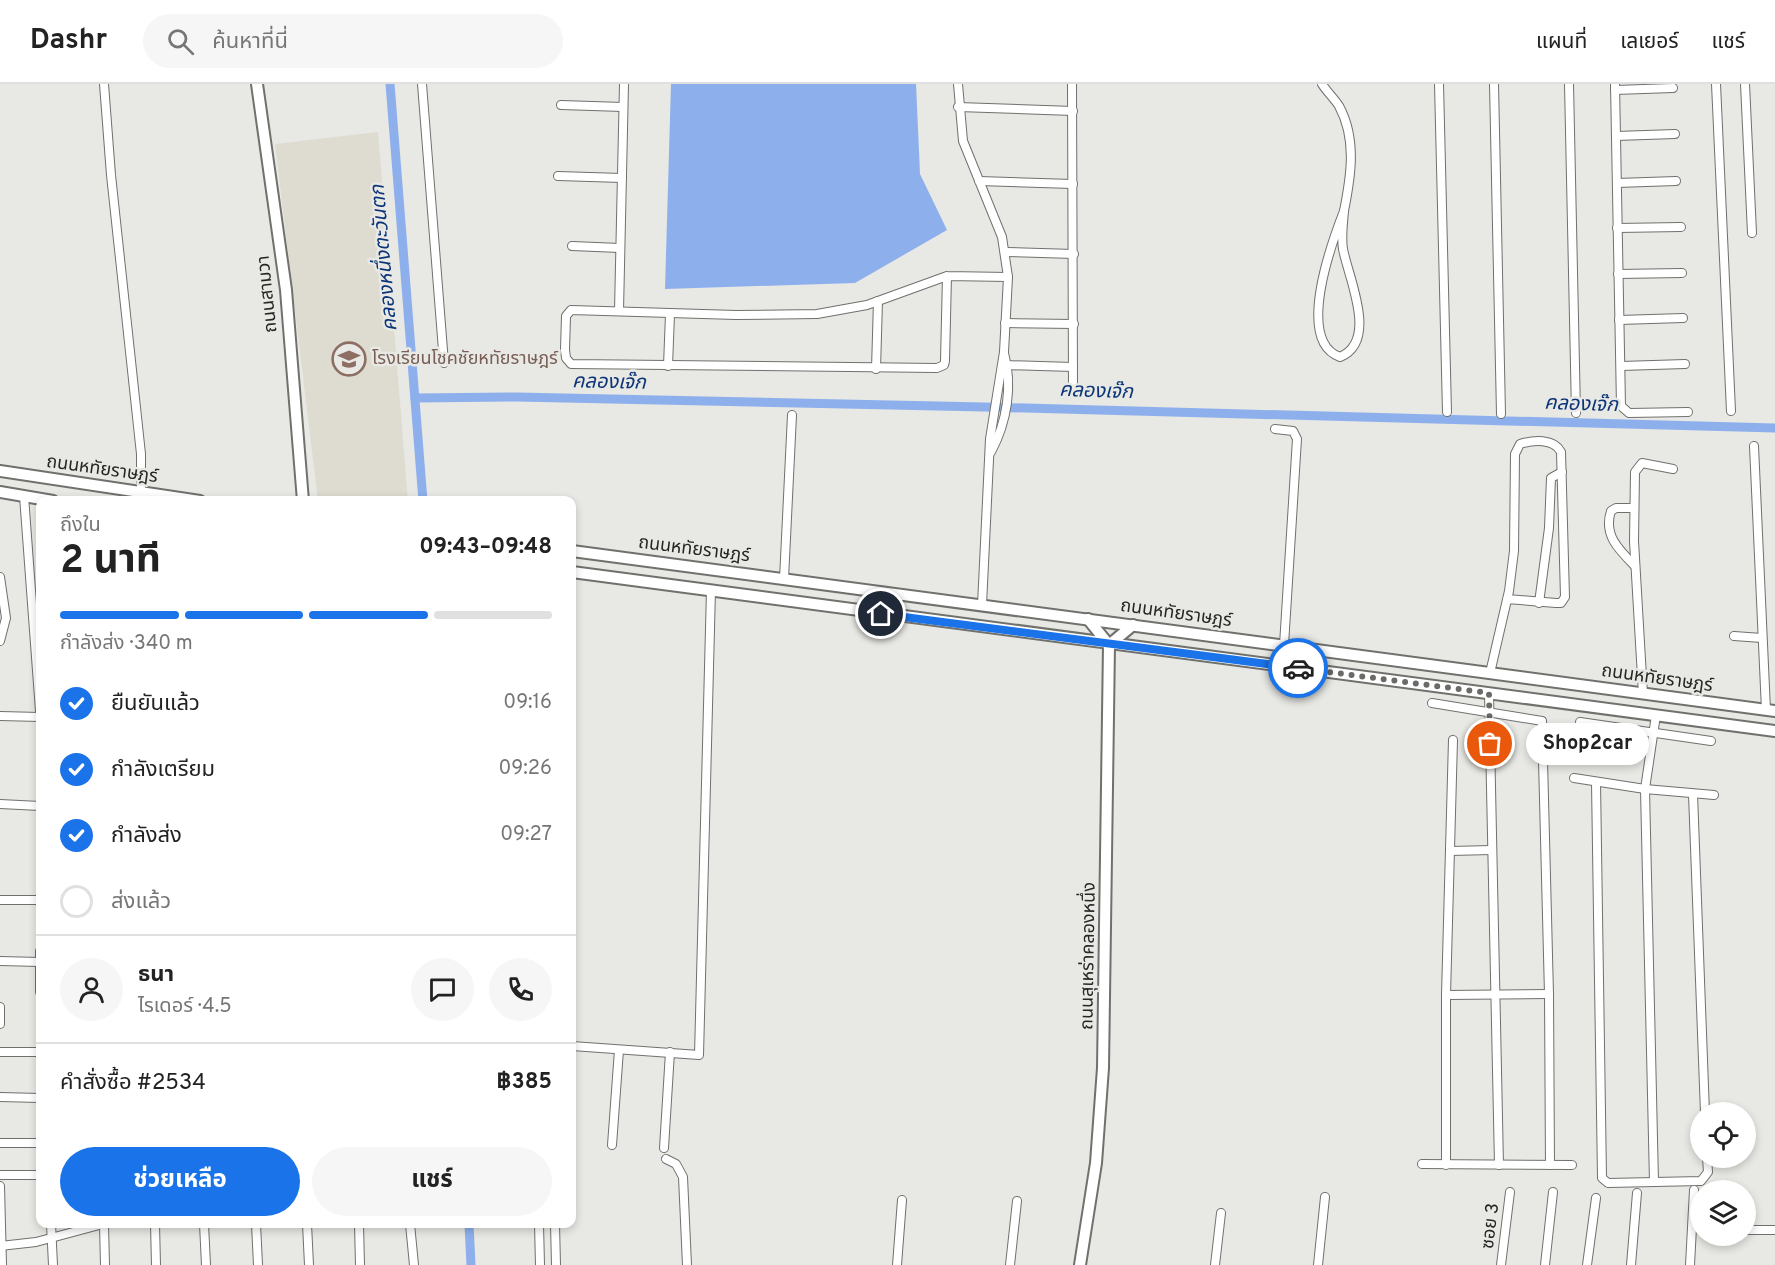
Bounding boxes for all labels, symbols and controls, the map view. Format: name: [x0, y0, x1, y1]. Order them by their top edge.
search box: [143, 14, 563, 68]
text: Dashr: [30, 23, 107, 59]
icon: search: [164, 25, 197, 58]
text: ค้นหาที่นี่: [212, 29, 288, 56]
text: แผนที่: [1536, 29, 1587, 56]
text: เลเยอร์: [1620, 29, 1679, 56]
text: แชร์: [1712, 29, 1745, 56]
water label: คลองหนึ่งตะวันตก: [363, 183, 404, 333]
street label: ถนนสามวา: [253, 254, 283, 334]
school or university icon: โรงเรียนโชคชัยหทัยราษฎร์: [331, 341, 367, 377]
place label: โรงเรียนโชคชัยหทัยราษฎร์: [372, 348, 559, 371]
water label: คลองเจ๊ก: [572, 369, 647, 397]
water label: คลองเจ๊ก: [1059, 378, 1134, 406]
water label: คลองเจ๊ก: [1544, 391, 1619, 419]
street label: ถนนหทัยราษฎร์: [45, 451, 160, 489]
text: ถึงใน: [60, 513, 101, 539]
street label: ถนนหทัยราษฎร์: [637, 532, 752, 568]
text: 09:43–09:48: [419, 534, 552, 561]
text: 2 นาที: [60, 538, 161, 587]
pin: [855, 588, 906, 639]
street label: ถนนหทัยราษฎร์: [1119, 595, 1234, 633]
icon: home: [864, 597, 897, 630]
text: กำลังส่ง · 340 m: [60, 631, 193, 657]
courier: [1268, 638, 1328, 698]
icon: car: [1282, 652, 1315, 685]
street label: ถนนหทัยราษฎร์: [1600, 660, 1715, 698]
icon: check: [60, 687, 93, 720]
text: 09:16: [503, 690, 552, 716]
text: ยืนยันแล้ว: [111, 691, 200, 718]
pin: [1464, 718, 1515, 769]
callout: Shop2car: [1526, 723, 1649, 765]
icon: bag: [1473, 727, 1506, 760]
text: Shop2car: [1543, 731, 1632, 757]
icon: check: [60, 753, 93, 786]
text: 09:26: [499, 756, 552, 782]
text: กำลังเตรียม: [111, 757, 215, 784]
icon: check: [60, 819, 93, 852]
text: 09:27: [500, 822, 552, 848]
text: กำลังส่ง: [111, 823, 182, 850]
street label: ถนนสุเหร่าคลองหนึ่ง: [1073, 882, 1102, 1030]
text: ส่งแล้ว: [111, 889, 171, 916]
button: person: [60, 958, 123, 1021]
button: chat: [411, 958, 474, 1021]
button: phone: [489, 958, 552, 1021]
text: ธนา: [138, 962, 174, 989]
text: ไรเดอร์ · 4.5: [138, 994, 232, 1020]
text: ฿385: [496, 1069, 552, 1096]
text: คำสั่งซื้อ #2534: [60, 1070, 206, 1097]
map controls: [1690, 1102, 1756, 1246]
button: locate: [1690, 1102, 1756, 1168]
button: ช่วยเหลือ: [60, 1147, 300, 1216]
button: แชร์: [312, 1147, 552, 1216]
button: layers: [1690, 1180, 1756, 1246]
street label: ซอย 3: [1477, 1202, 1505, 1250]

